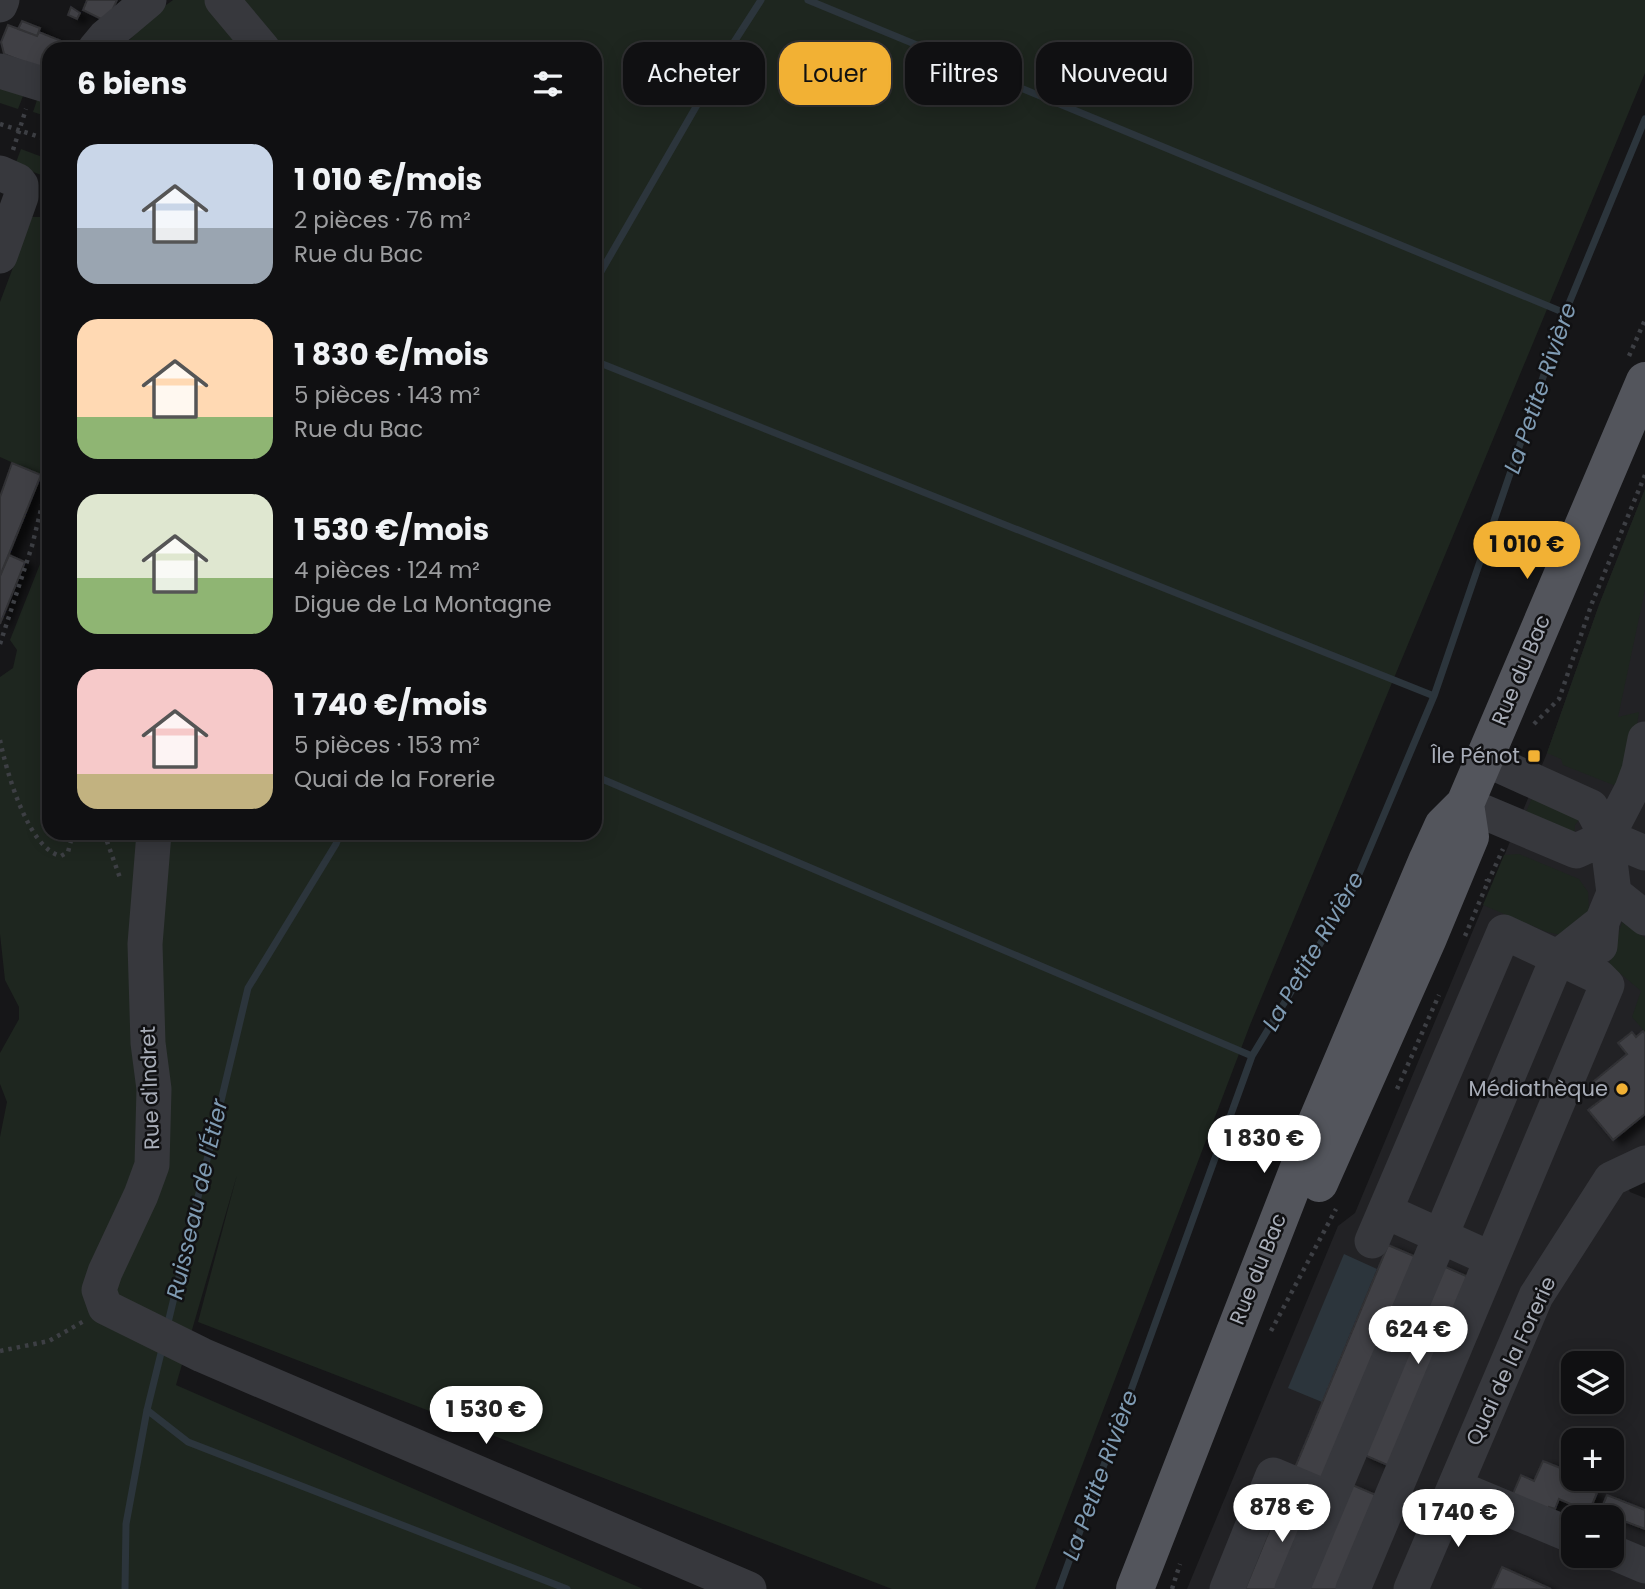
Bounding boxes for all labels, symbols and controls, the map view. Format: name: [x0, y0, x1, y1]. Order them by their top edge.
chip: Acheter: [623, 42, 765, 105]
chip: Louer: [779, 42, 891, 105]
chip: Filtres: [905, 42, 1022, 105]
chip: Nouveau: [1036, 42, 1192, 105]
text: 6 biens: [77, 62, 187, 105]
icon: filters: [529, 65, 567, 103]
text: 1 010 €/mois: [294, 158, 482, 201]
icon: home: [133, 172, 217, 256]
text: 2 pièces · 76 m²: [294, 204, 471, 236]
text: Rue du Bac: [294, 238, 423, 270]
water label: La Petite Rivière: [1496, 298, 1584, 478]
text: 1 830 €/mois: [294, 333, 489, 376]
icon: home: [133, 347, 217, 431]
text: 5 pièces · 143 m²: [294, 379, 480, 411]
text: Rue du Bac: [294, 413, 423, 445]
text: 1 530 €/mois: [294, 508, 489, 551]
icon: home: [133, 522, 217, 606]
pin: 1 010 €: [1462, 522, 1592, 581]
text: 1 010 €: [1489, 528, 1565, 560]
text: 4 pièces · 124 m²: [294, 554, 480, 586]
text: Digue de La Montagne: [294, 588, 552, 620]
street label: Rue du Bac: [1484, 610, 1557, 730]
text: 1 740 €/mois: [294, 683, 488, 726]
icon: home: [133, 697, 217, 781]
text: 5 pièces · 153 m²: [294, 729, 480, 761]
place label: Île Pénot: [1430, 741, 1520, 770]
marker: Île Pénot: [1526, 748, 1542, 764]
text: Quai de la Forerie: [294, 763, 495, 795]
water label: La Petite Rivière: [1254, 866, 1372, 1036]
street label: Rue d'Indret: [133, 1026, 166, 1150]
place label: Médiathèque: [1469, 1074, 1608, 1103]
marker: Médiathèque: [1614, 1081, 1630, 1097]
water label: Ruisseau de l'Étier: [158, 1094, 236, 1302]
pin: 1 830 €: [1199, 1116, 1329, 1175]
text: 1 830 €: [1224, 1122, 1304, 1154]
street label: Rue du Bac: [1222, 1209, 1293, 1329]
street label: Quai de la Forerie: [1459, 1271, 1562, 1450]
pin: 624 €: [1369, 1306, 1467, 1366]
text: 624 €: [1385, 1313, 1451, 1345]
map controls: [1561, 1351, 1624, 1568]
button: layers: [1561, 1351, 1624, 1414]
pin: 1 530 €: [421, 1386, 551, 1446]
water label: La Petite Rivière: [1054, 1386, 1146, 1564]
text: 1 530 €: [446, 1393, 526, 1425]
button: +: [1561, 1428, 1624, 1491]
pin: 878 €: [1233, 1484, 1331, 1544]
pin: 1 740 €: [1393, 1490, 1523, 1549]
text: 878 €: [1249, 1491, 1315, 1523]
text: 1 740 €: [1418, 1496, 1498, 1528]
button: −: [1561, 1505, 1624, 1568]

